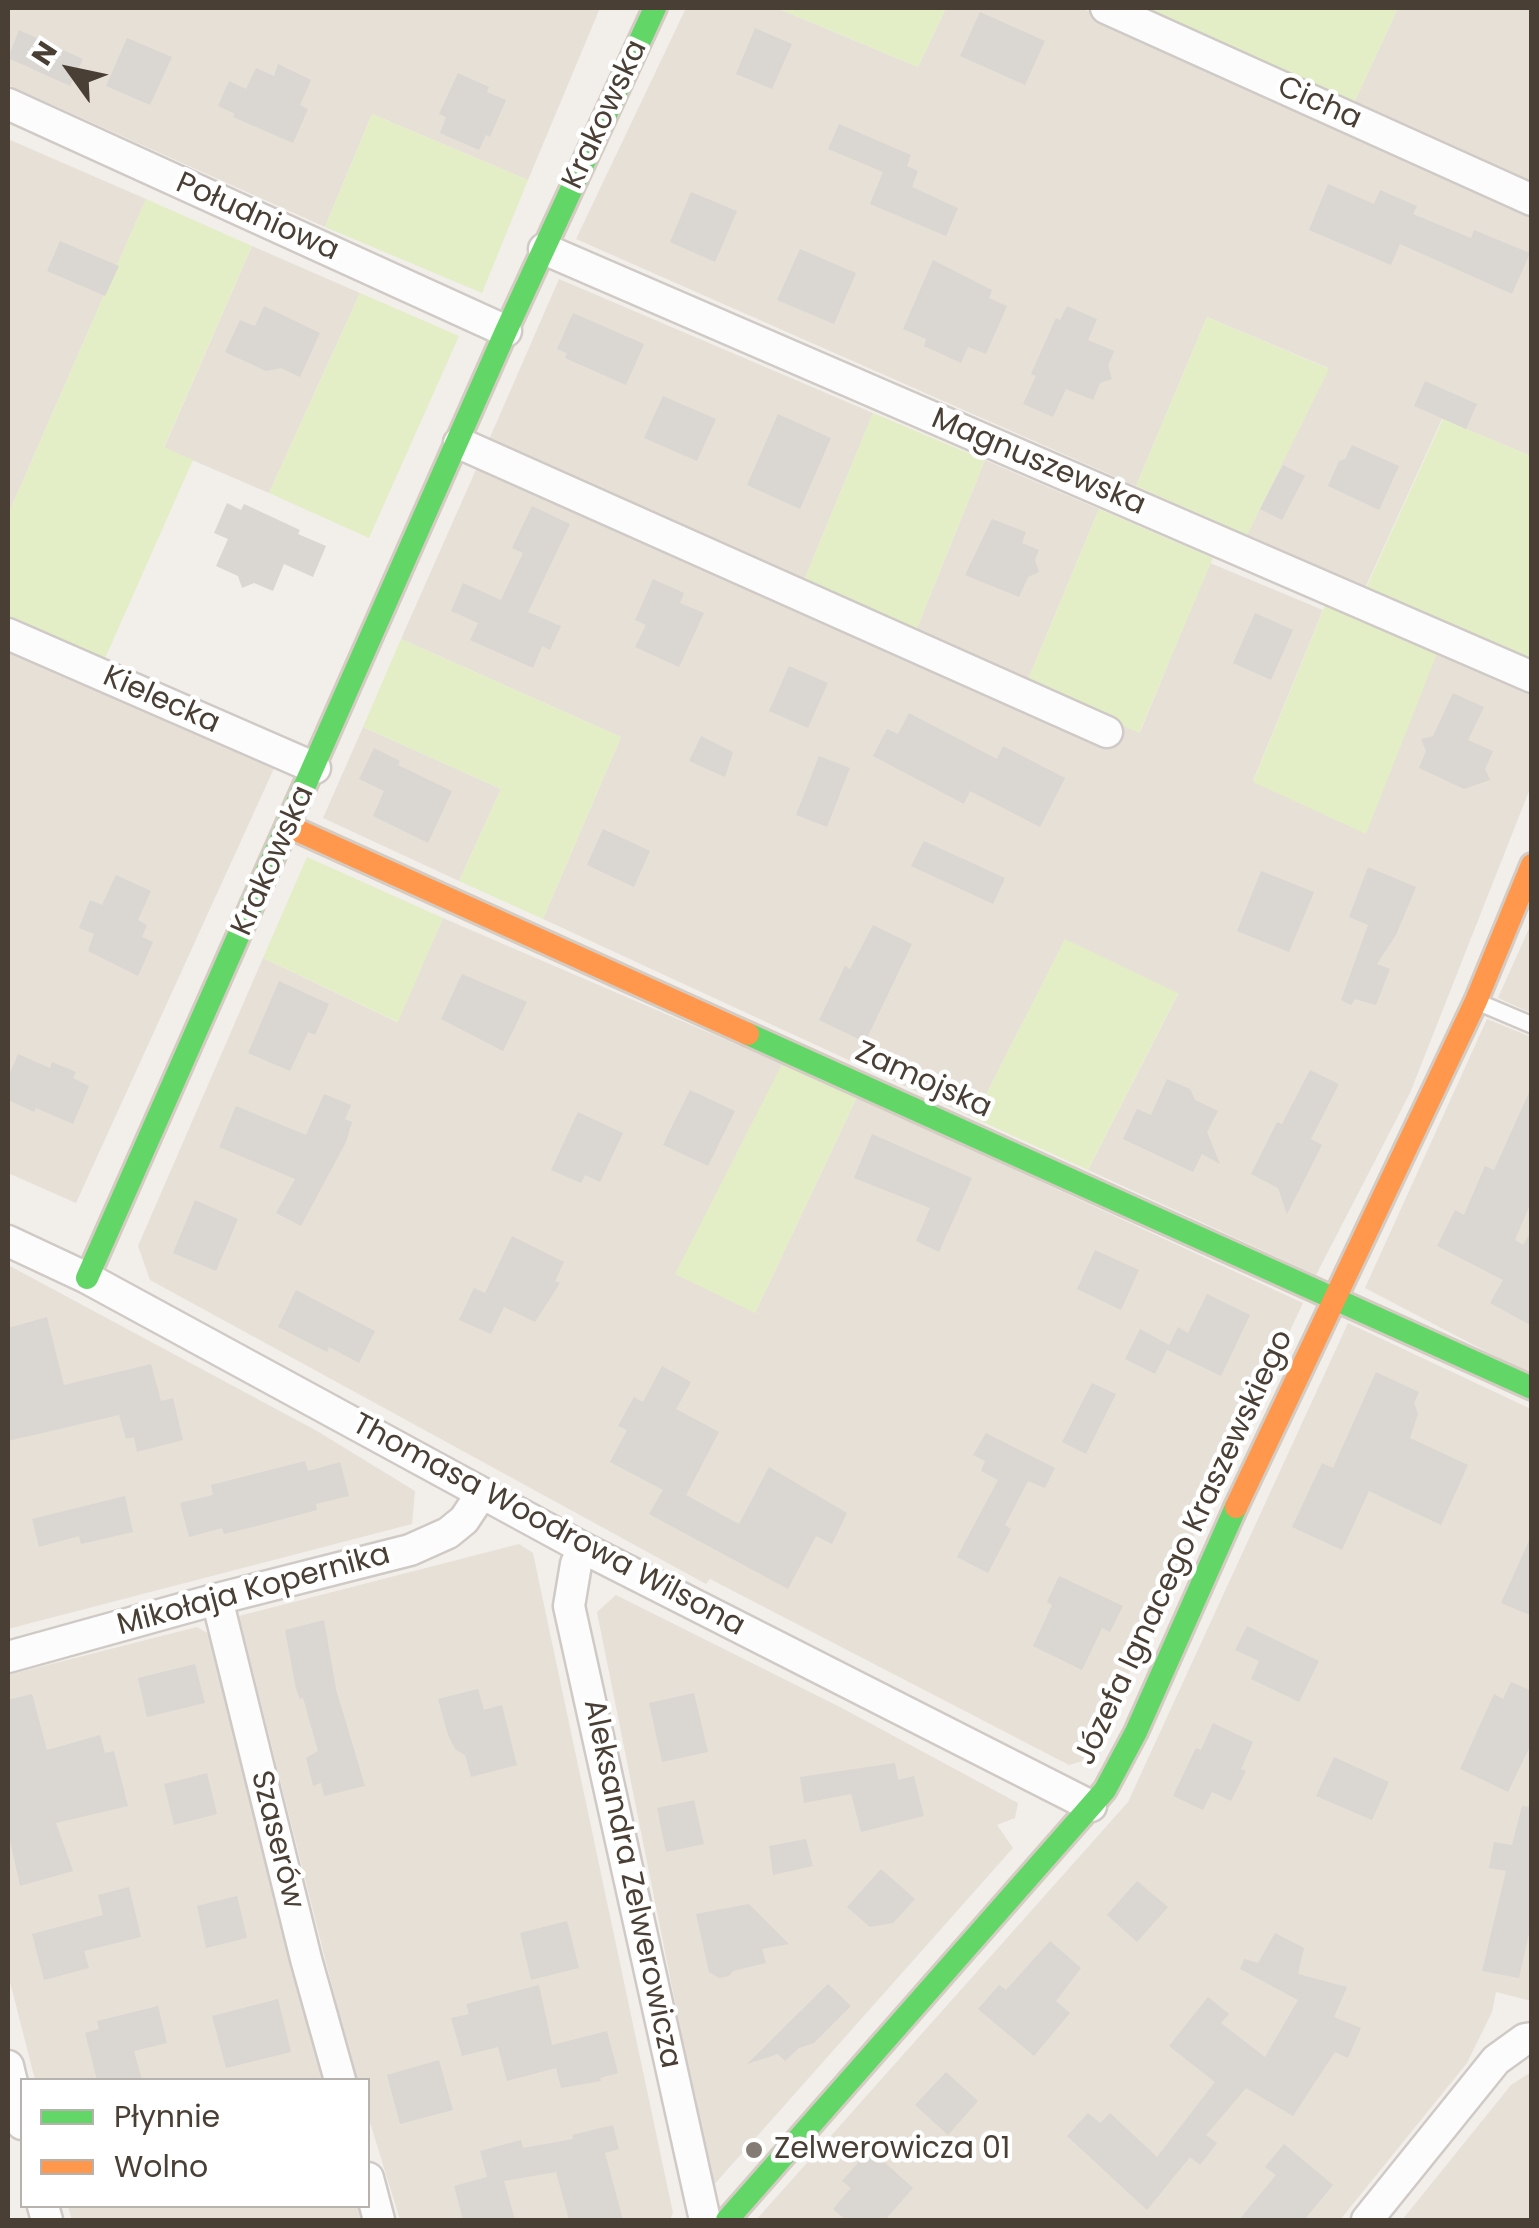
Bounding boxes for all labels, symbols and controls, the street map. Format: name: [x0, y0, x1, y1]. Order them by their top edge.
north arrow: [20, 20, 120, 120]
text: N: [22, 34, 67, 73]
street label: Krakowska: [556, 35, 656, 195]
street label: Cicha: [1271, 70, 1367, 138]
street label: Południowa: [170, 166, 344, 270]
street label: Magnuszewska: [926, 402, 1150, 524]
street label: Kielecka: [97, 659, 225, 743]
street label: Krakowska: [225, 781, 323, 941]
street label: Zamojska: [849, 1035, 997, 1127]
street label: Józefa Ignacego Kraszewskiego: [1068, 1325, 1302, 1771]
street label: Thomasa Woodrowa Wilsona: [346, 1407, 750, 1645]
street label: Mikołaja Kopernika: [114, 1537, 394, 1645]
street label: Aleksandra Zelwerowicza: [574, 1696, 688, 2072]
street label: Szaserów: [242, 1767, 310, 1913]
legend: [20, 2078, 370, 2208]
text: Płynnie: [114, 2095, 220, 2138]
place label: Zelwerowicza 01: [774, 2132, 1010, 2168]
marker: Zelwerowicza 01: [743, 2139, 765, 2161]
text: Wolno: [114, 2145, 208, 2188]

